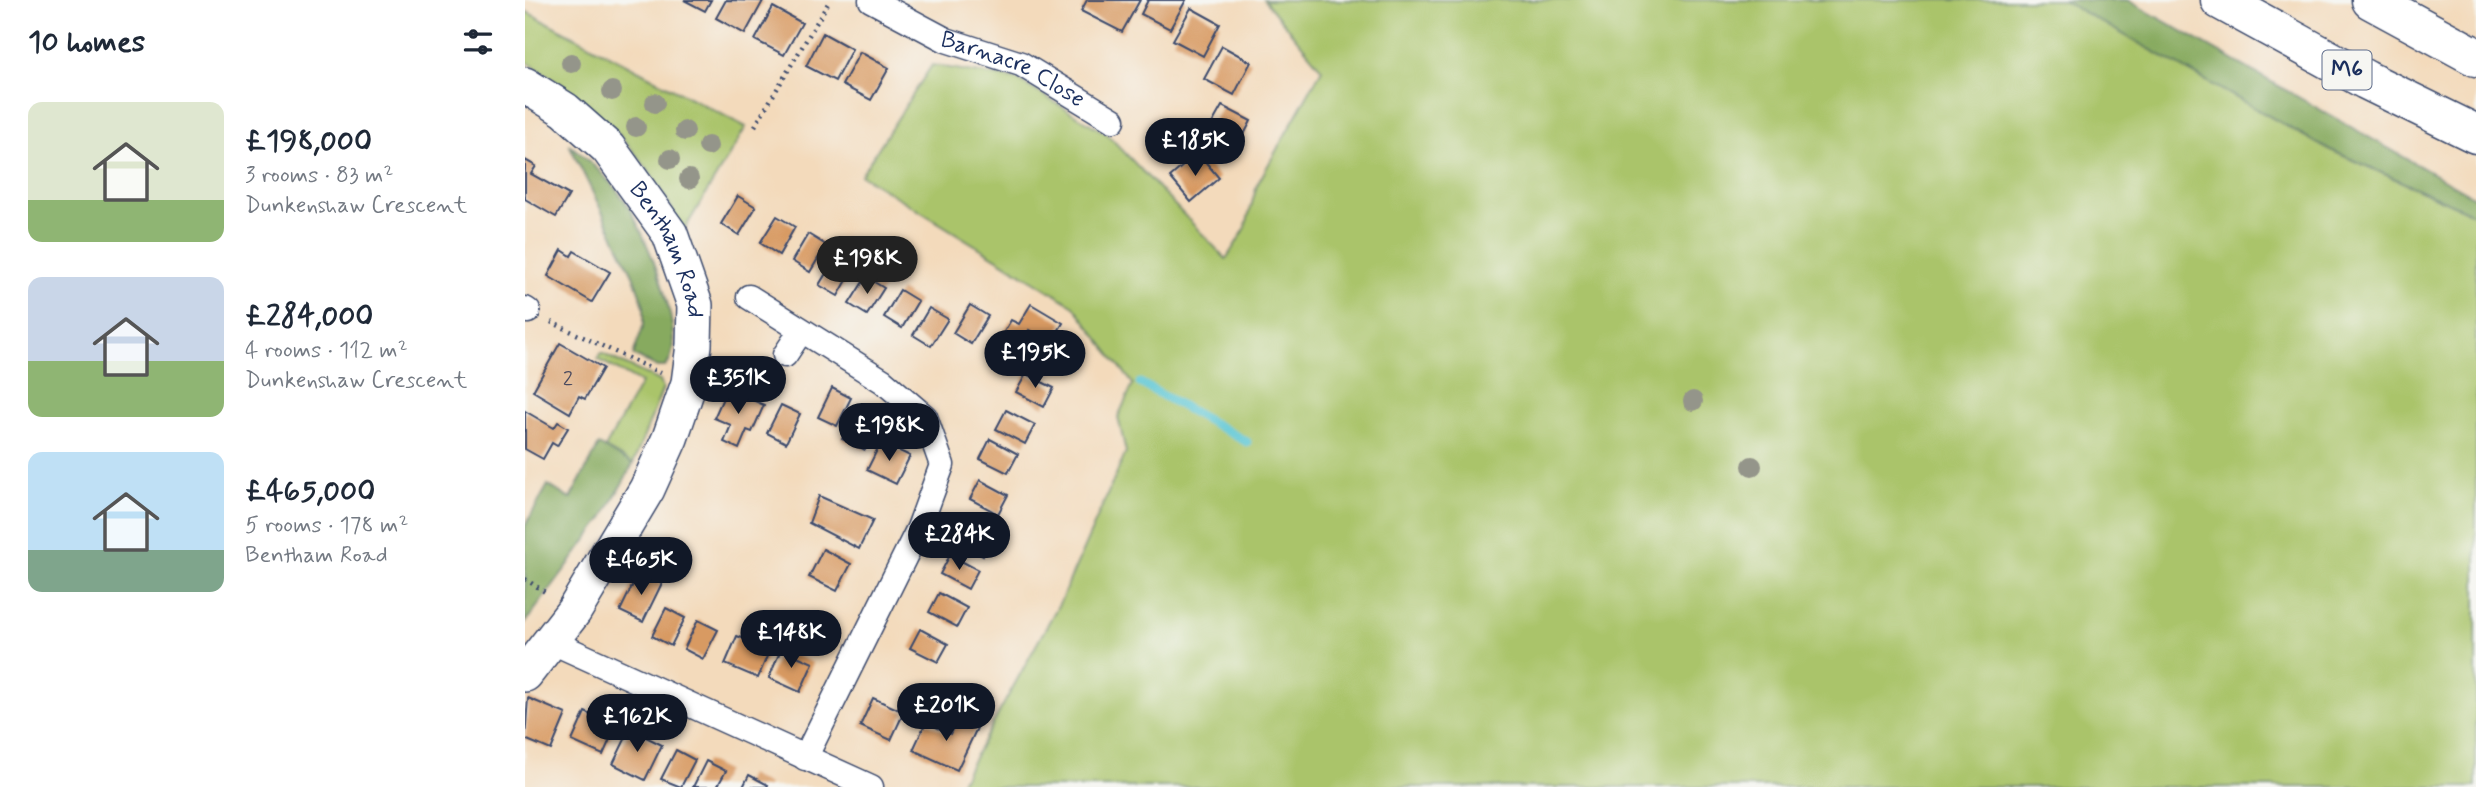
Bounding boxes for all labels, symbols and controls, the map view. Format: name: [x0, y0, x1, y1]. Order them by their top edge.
text: 10 homes: [28, 23, 145, 62]
icon: filters: [459, 23, 497, 61]
street label: Barnacre Close: [937, 24, 1091, 115]
road number: M6: [2323, 50, 2371, 90]
pin: £185K: [1146, 118, 1244, 178]
text: £198,000: [245, 122, 372, 161]
text: £185K: [1161, 126, 1229, 156]
icon: home: [84, 130, 168, 214]
text: 3 rooms · 83 m²: [245, 161, 393, 191]
street label: Bentham Road: [622, 175, 710, 318]
text: Dunkenshaw Crescent: [245, 191, 467, 221]
pin: £198K: [818, 236, 916, 296]
text: £198K: [833, 244, 901, 274]
text: £284,000: [245, 297, 373, 336]
icon: home: [84, 305, 168, 389]
pin: £195K: [986, 330, 1084, 390]
text: 4 rooms · 112 m²: [245, 336, 408, 366]
text: £195K: [1000, 338, 1070, 368]
pin: £351K: [689, 356, 787, 416]
text: £351K: [706, 364, 770, 394]
house number: 2: [563, 365, 573, 393]
text: Dunkenshaw Crescent: [245, 366, 467, 396]
pin: £198K: [840, 404, 938, 463]
text: £198K: [855, 411, 923, 441]
text: £465,000: [245, 472, 375, 511]
icon: home: [84, 480, 168, 564]
text: 5 rooms · 178 m²: [245, 511, 408, 541]
pin: £284K: [910, 512, 1008, 572]
text: £284K: [924, 520, 994, 550]
pin: £465K: [592, 538, 690, 597]
text: Bentham Road: [245, 541, 388, 571]
text: £465K: [605, 545, 677, 575]
pin: £148K: [742, 610, 840, 670]
text: £148K: [756, 618, 826, 648]
pin: £201K: [897, 684, 995, 743]
text: £201K: [913, 691, 979, 721]
pin: £162K: [588, 694, 686, 754]
text: £162K: [602, 702, 672, 732]

